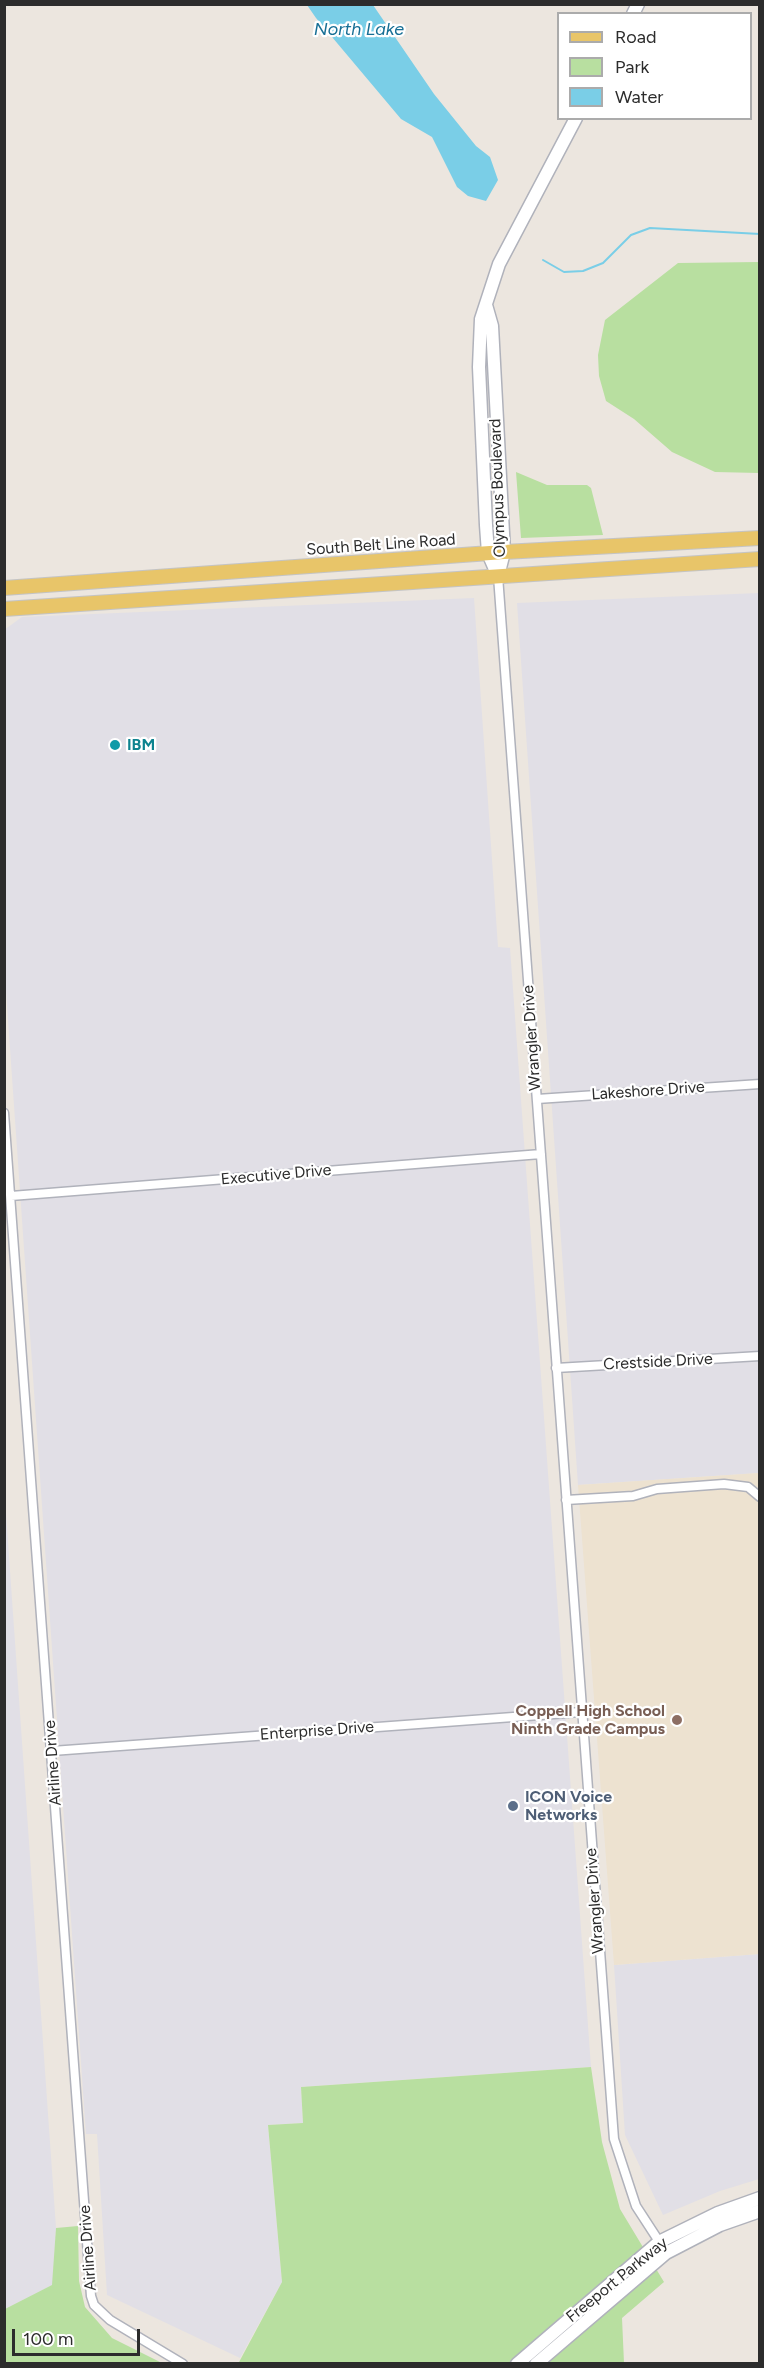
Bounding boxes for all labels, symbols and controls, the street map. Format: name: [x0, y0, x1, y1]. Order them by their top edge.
legend: [557, 12, 752, 120]
water label: North Lake: [314, 19, 404, 41]
text: Road: [615, 26, 656, 48]
text: Park: [615, 56, 649, 78]
text: Water: [615, 86, 663, 108]
street label: Olympus Boulevard: [486, 418, 510, 558]
street label: South Belt Line Road: [306, 530, 456, 560]
place label: IBM: [127, 735, 155, 755]
marker: IBM: [108, 738, 122, 752]
street label: Wrangler Drive: [519, 985, 545, 1091]
street label: Lakeshore Drive: [591, 1077, 705, 1105]
street label: Executive Drive: [220, 1161, 332, 1189]
street label: Crestside Drive: [603, 1350, 713, 1374]
place label: Coppell High School Ninth Grade Campus: [511, 1701, 665, 1739]
marker: Coppell High School Ninth Grade Campus: [670, 1713, 684, 1727]
street label: Enterprise Drive: [259, 1717, 375, 1745]
street label: Airline Drive: [40, 1720, 66, 1806]
place label: ICON Voice Networks: [525, 1787, 612, 1825]
marker: ICON Voice Networks: [506, 1799, 520, 1813]
street label: Wrangler Drive: [582, 1848, 608, 1954]
street label: Airline Drive: [75, 2205, 101, 2291]
street label: Freeport Parkway: [562, 2233, 672, 2327]
scale bar: [15, 2317, 142, 2355]
text: 100 m: [23, 2328, 73, 2350]

